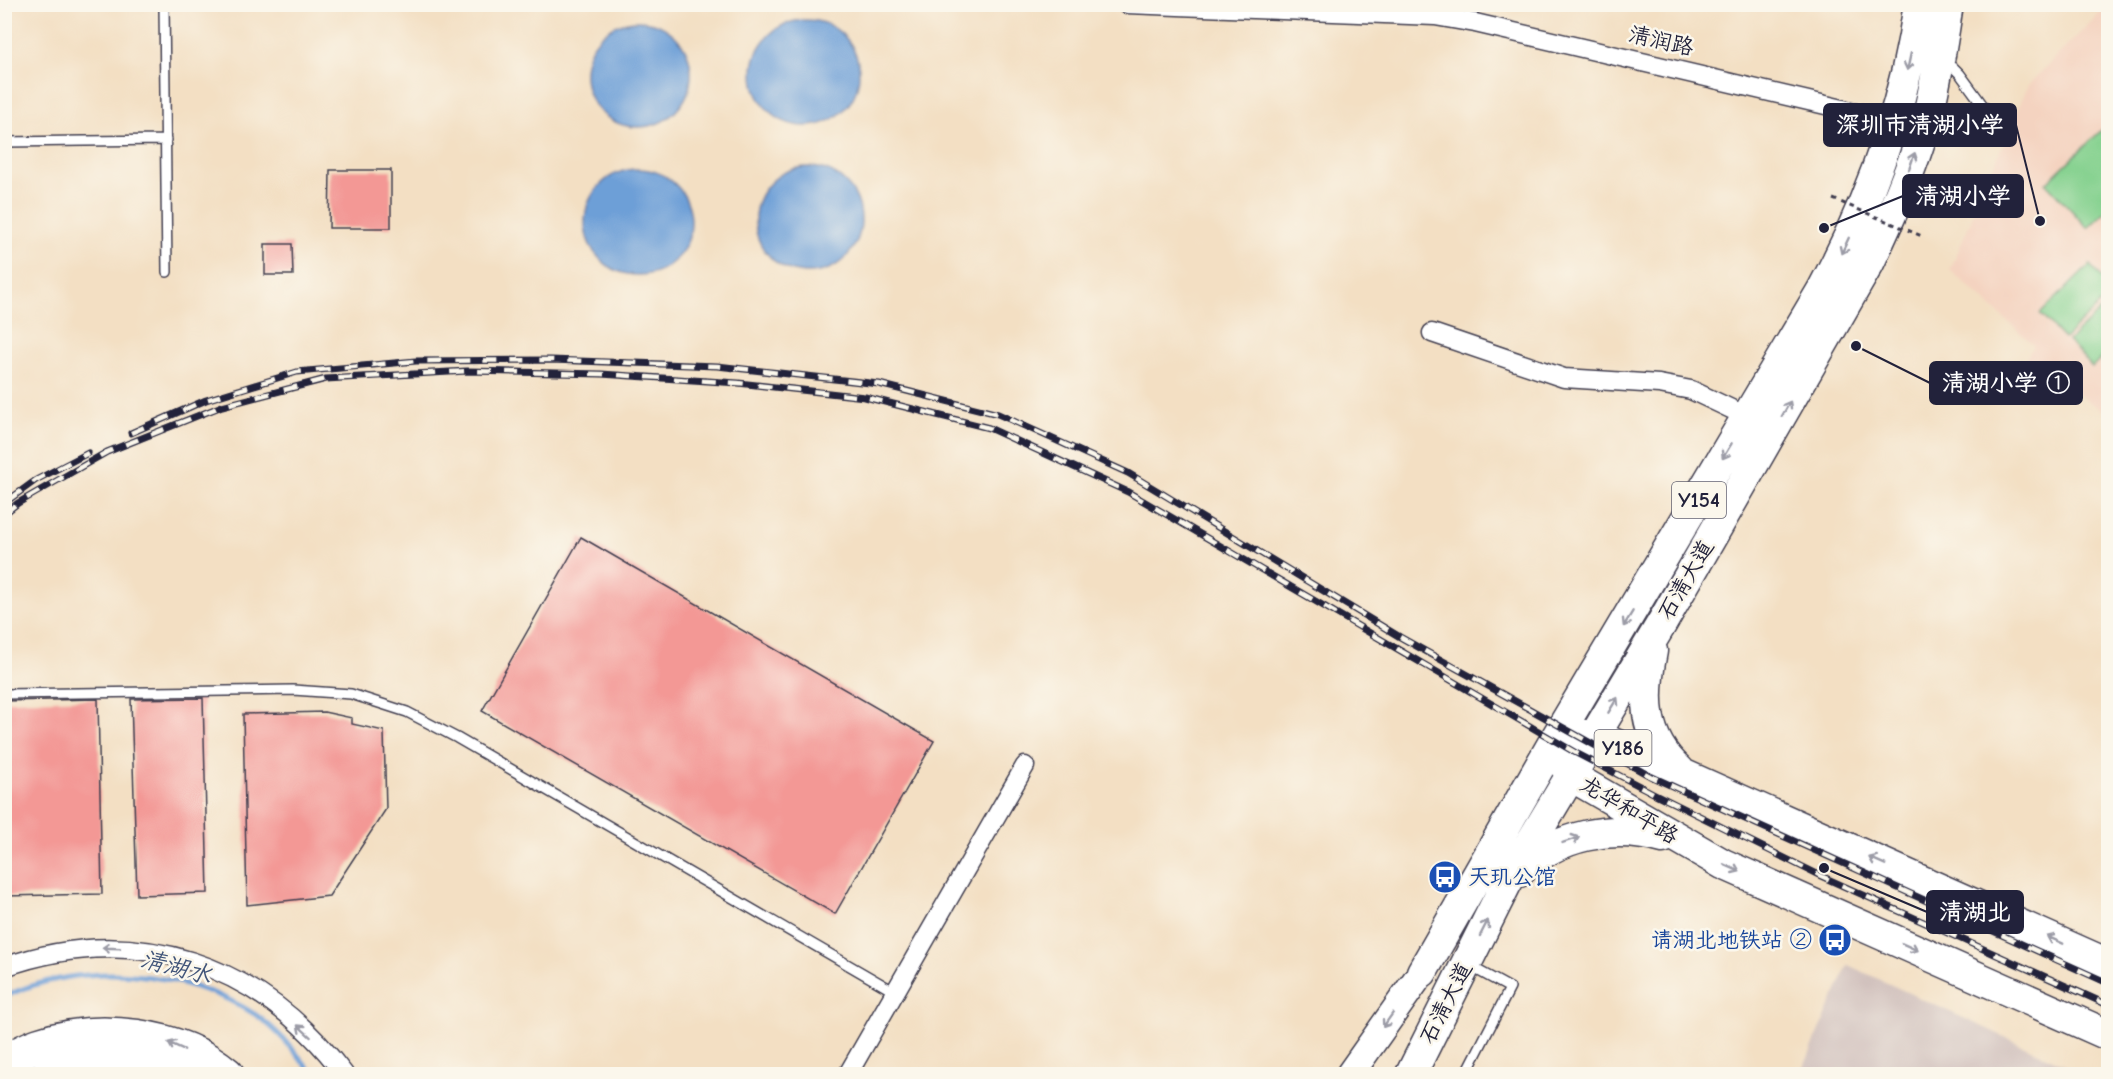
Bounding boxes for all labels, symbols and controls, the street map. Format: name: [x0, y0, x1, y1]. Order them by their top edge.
street label: 清润路: [1626, 21, 1696, 61]
one-way arrow: [1903, 52, 1914, 71]
callout: 深圳市清湖小学: [1824, 104, 2016, 146]
text: 深圳市清湖小学: [1836, 111, 2004, 139]
one-way arrow: [1908, 152, 1919, 171]
callout: 清湖小学: [1903, 175, 2023, 217]
text: 清湖小学: [1915, 182, 2011, 210]
one-way arrow: [1839, 236, 1851, 254]
callout: 清湖小学 ①: [1930, 362, 2082, 404]
text: 清湖小学 ①: [1942, 369, 2070, 397]
one-way arrow: [1781, 401, 1793, 418]
one-way arrow: [1721, 442, 1733, 459]
road number: Y154: [1672, 482, 1726, 518]
street label: 石清大道: [1653, 535, 1719, 625]
one-way arrow: [1622, 610, 1634, 627]
one-way arrow: [1608, 697, 1620, 714]
road number: Y186: [1594, 730, 1652, 766]
street label: 龙华和平路: [1575, 771, 1683, 849]
one-way arrow: [1561, 833, 1580, 844]
one-way arrow: [1868, 855, 1887, 866]
bus stop icon: 天玑公馆: [1427, 859, 1463, 895]
one-way arrow: [1722, 862, 1740, 874]
place label: 天玑公馆: [1468, 864, 1556, 890]
callout: 清湖北: [1927, 891, 2023, 933]
text: 清湖北: [1939, 898, 2011, 926]
one-way arrow: [1479, 920, 1490, 938]
bus stop icon: 请湖北地铁站 ②: [1817, 922, 1853, 958]
place label: 请湖北地铁站 ②: [1651, 927, 1812, 953]
one-way arrow: [2046, 934, 2065, 945]
one-way arrow: [1901, 941, 1919, 953]
one-way arrow: [102, 942, 122, 954]
water label: 清湖水: [138, 945, 215, 990]
street label: 石清大道: [1414, 958, 1478, 1048]
one-way arrow: [1382, 1011, 1394, 1027]
one-way arrow: [297, 1024, 312, 1038]
one-way arrow: [168, 1040, 186, 1051]

